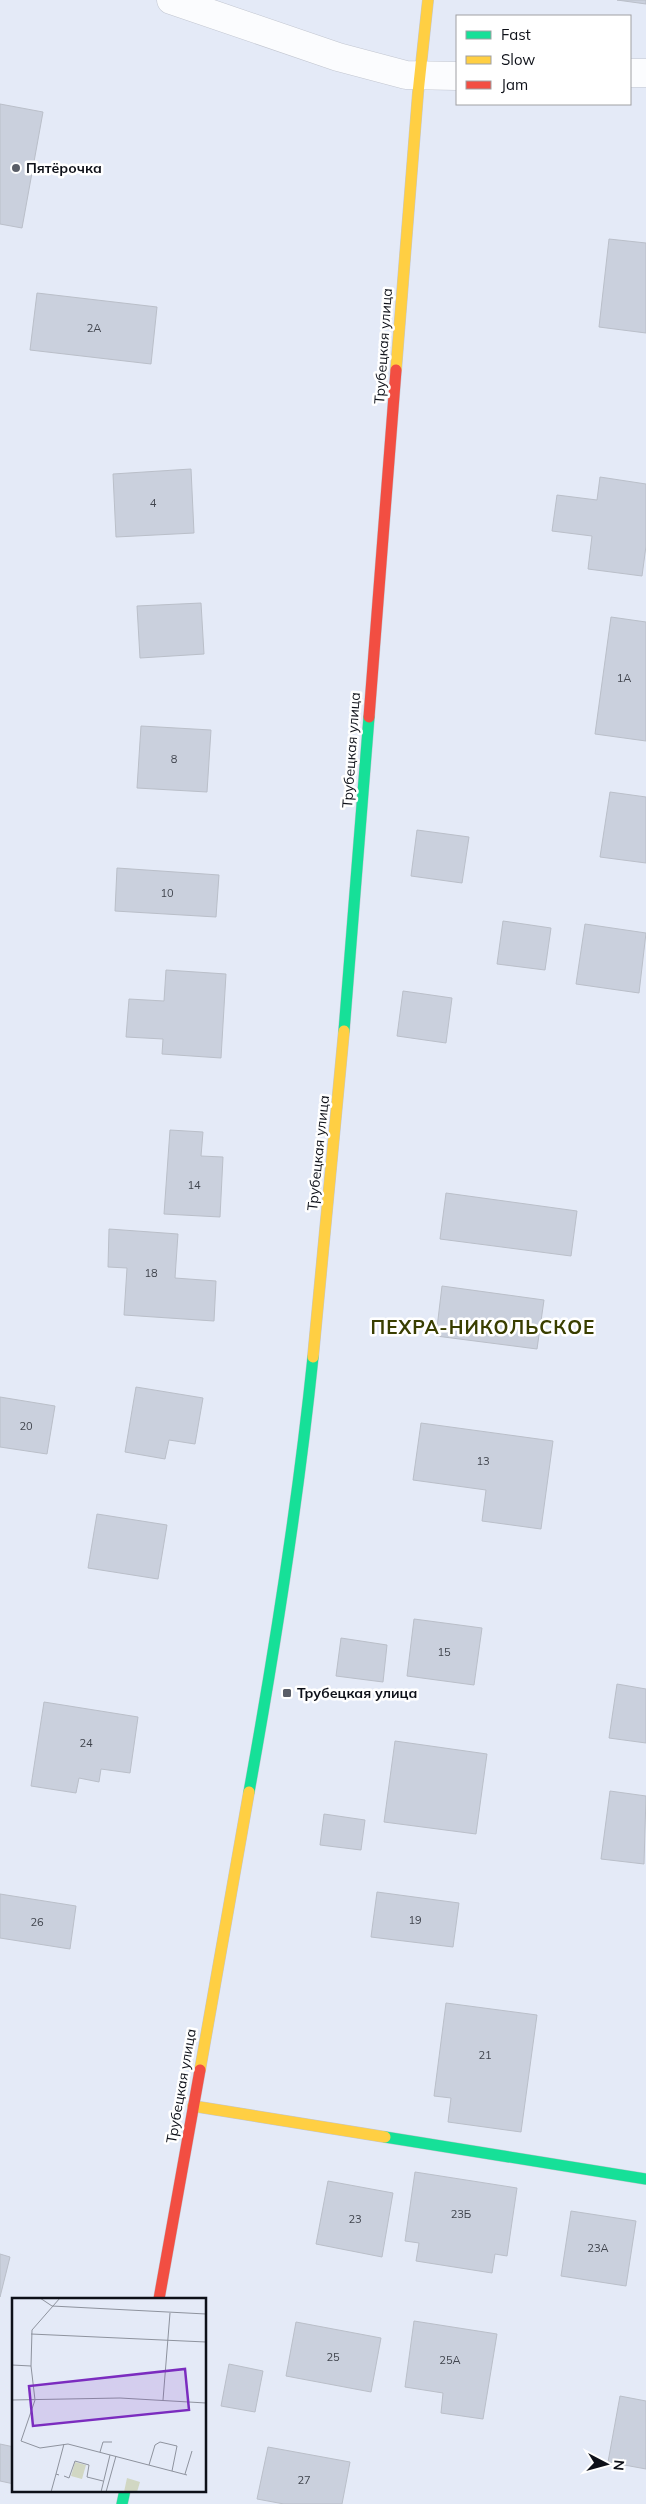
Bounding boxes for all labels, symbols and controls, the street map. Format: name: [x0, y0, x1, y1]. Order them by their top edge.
legend: [456, 15, 631, 105]
text: Fast: [501, 25, 531, 44]
text: Slow: [501, 50, 535, 69]
text: Jam: [501, 75, 528, 94]
place label: Пятёрочка: [26, 159, 102, 177]
marker: Пятёрочка: [10, 162, 22, 174]
street label: Трубецкая улица: [370, 287, 396, 405]
house number: 2А: [87, 321, 101, 335]
house number: 4: [150, 496, 157, 510]
house number: 1А: [617, 671, 631, 685]
street label: Трубецкая улица: [338, 691, 364, 809]
house number: 8: [171, 752, 178, 766]
house number: 10: [160, 886, 174, 900]
street label: Трубецкая улица: [303, 1094, 333, 1212]
house number: 14: [187, 1178, 201, 1192]
house number: 18: [144, 1266, 158, 1280]
district label: ПЕХРА-НИКОЛЬСКОЕ: [371, 1315, 595, 1339]
house number: 20: [19, 1419, 33, 1433]
house number: 13: [476, 1454, 490, 1468]
house number: 15: [437, 1645, 451, 1659]
place label: Трубецкая улица: [297, 1684, 417, 1702]
marker: Трубецкая улица: [281, 1687, 293, 1699]
house number: 24: [79, 1736, 93, 1750]
house number: 19: [408, 1913, 422, 1927]
house number: 26: [30, 1915, 44, 1929]
street label: Трубецкая улица: [162, 2027, 200, 2145]
house number: 21: [478, 2048, 492, 2062]
house number: 23Б: [451, 2207, 471, 2221]
house number: 23: [348, 2212, 362, 2226]
house number: 23А: [587, 2241, 609, 2255]
inset map: [12, 2298, 206, 2492]
house number: 25: [326, 2350, 340, 2364]
house number: 25А: [439, 2353, 461, 2367]
north arrow: [581, 2439, 631, 2489]
text: N: [609, 2459, 628, 2472]
house number: 27: [297, 2473, 311, 2487]

